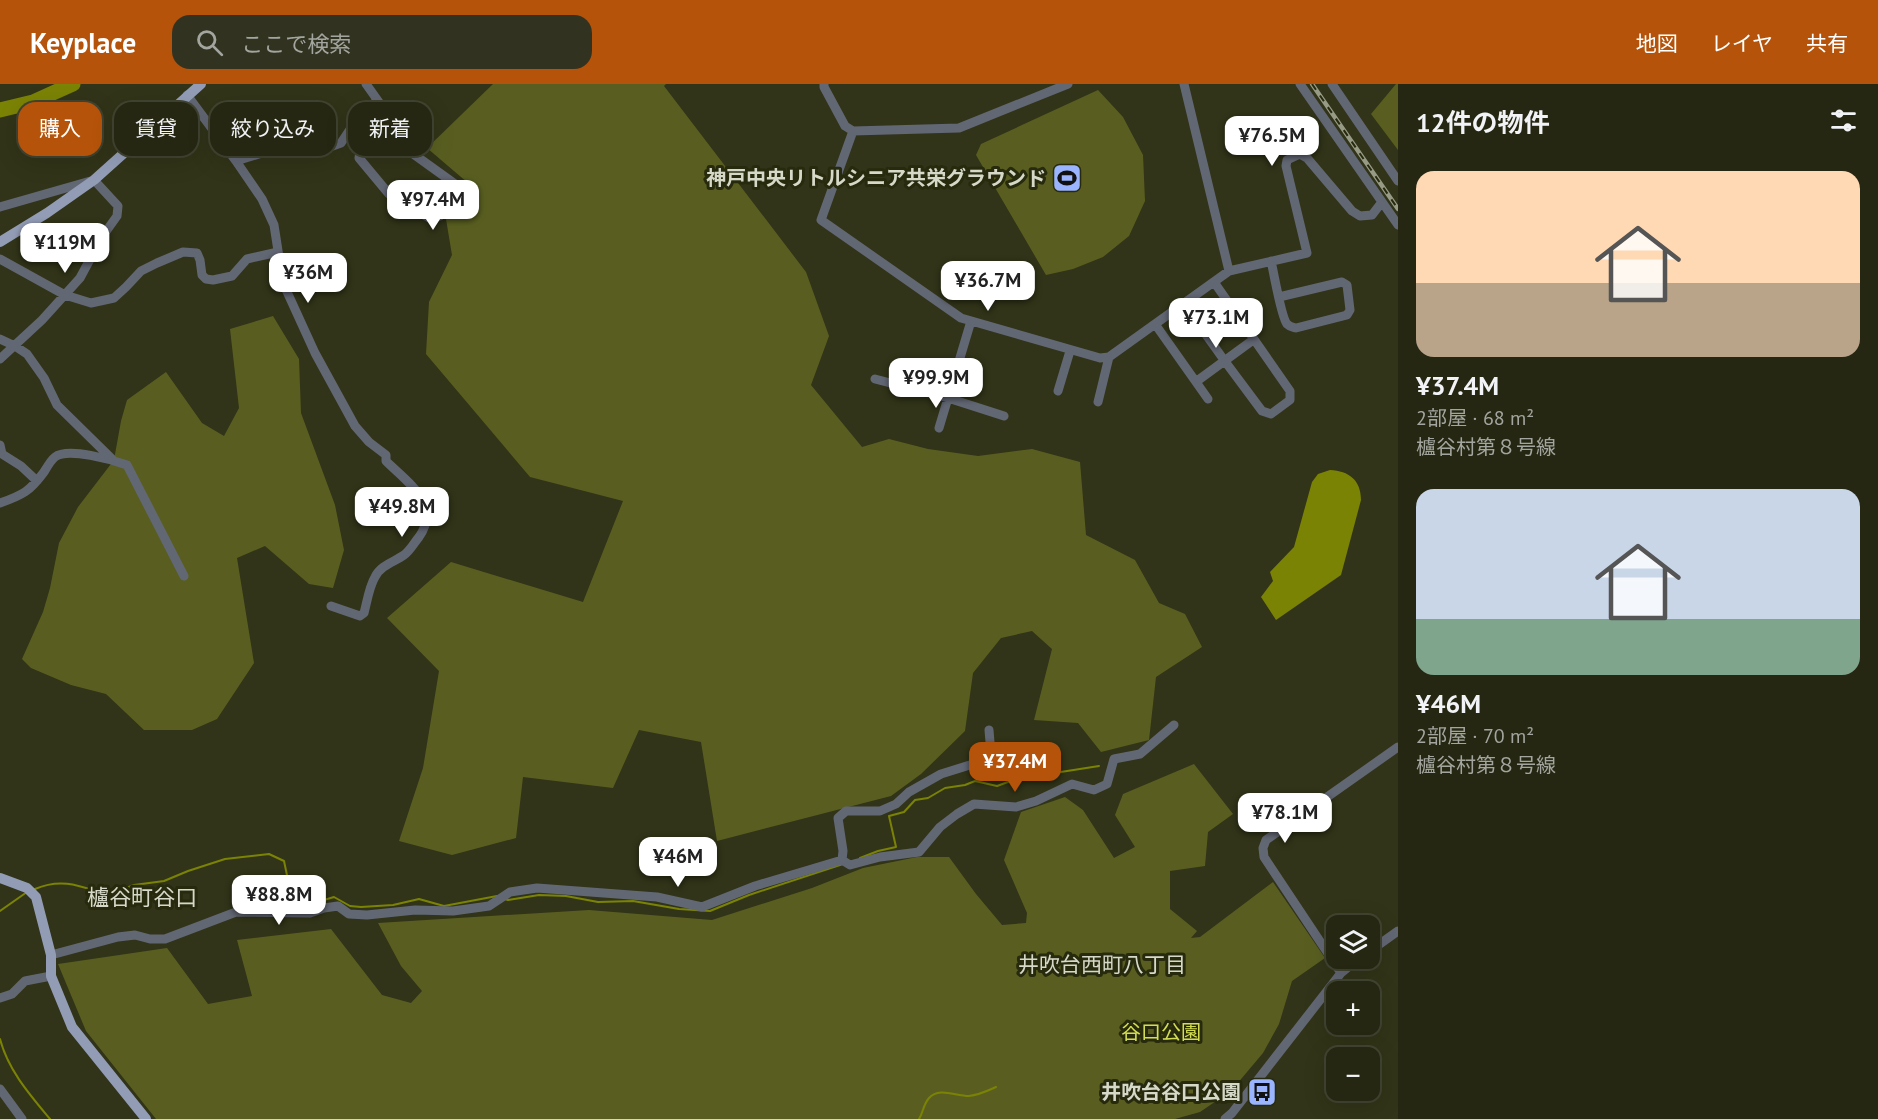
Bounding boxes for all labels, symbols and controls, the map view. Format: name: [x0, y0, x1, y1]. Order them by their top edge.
search box: [172, 15, 592, 69]
text: Keyplace: [30, 24, 136, 61]
icon: search: [193, 26, 226, 59]
text: ここで検索: [241, 30, 351, 58]
text: 地図: [1636, 30, 1678, 57]
text: レイヤ: [1711, 30, 1773, 57]
text: 共有: [1806, 30, 1848, 57]
chip: 購入: [18, 102, 102, 156]
chip: 賃貸: [114, 102, 198, 156]
chip: 絞り込み: [210, 102, 336, 156]
chip: 新着: [348, 102, 432, 156]
icon: filters: [1827, 104, 1860, 137]
text: 12件の物件: [1416, 106, 1549, 139]
pin: ¥76.5M: [1223, 116, 1321, 167]
text: ¥76.5M: [1239, 122, 1305, 148]
sports icon: 神戸中央リトルシニア共栄グラウンド: [1051, 162, 1083, 194]
place label: 神戸中央リトルシニア共栄グラウンド: [706, 165, 1046, 191]
pin: ¥97.4M: [384, 180, 482, 231]
text: ¥97.4M: [401, 186, 465, 212]
icon: home: [1584, 210, 1692, 318]
pin: ¥119M: [23, 223, 107, 274]
text: ¥119M: [34, 229, 96, 255]
pin: ¥36M: [272, 253, 344, 304]
text: ¥36M: [283, 259, 333, 285]
pin: ¥36.7M: [939, 261, 1037, 312]
text: ¥36.7M: [955, 267, 1021, 293]
pin: ¥73.1M: [1167, 298, 1265, 349]
text: ¥73.1M: [1183, 304, 1249, 330]
pin: ¥99.9M: [887, 358, 985, 409]
text: ¥99.9M: [903, 364, 969, 390]
text: ¥37.4M: [1416, 369, 1499, 402]
text: 2部屋 · 68 m²: [1416, 405, 1534, 431]
text: 櫨谷村第８号線: [1416, 434, 1556, 460]
pin: ¥49.8M: [353, 487, 451, 538]
text: ¥49.8M: [369, 493, 435, 519]
icon: home: [1584, 528, 1692, 636]
text: ¥46M: [1416, 687, 1481, 720]
text: 2部屋 · 70 m²: [1416, 723, 1534, 749]
pin: ¥37.4M: [966, 742, 1064, 793]
text: ¥37.4M: [983, 748, 1047, 774]
text: 櫨谷村第８号線: [1416, 752, 1556, 778]
pin: ¥78.1M: [1236, 793, 1334, 844]
text: ¥78.1M: [1252, 799, 1318, 825]
pin: ¥46M: [642, 837, 714, 888]
text: ¥46M: [653, 843, 703, 869]
pin: ¥88.8M: [230, 875, 328, 926]
text: ¥88.8M: [246, 881, 312, 907]
district label: 櫨谷町谷口: [87, 883, 197, 911]
map controls: [1326, 915, 1380, 1101]
button: layers: [1326, 915, 1380, 969]
district label: 井吹台西町八丁目: [1018, 951, 1186, 978]
button: +: [1326, 981, 1380, 1035]
park label: 谷口公園: [1121, 1019, 1201, 1045]
button: −: [1326, 1047, 1380, 1101]
bus stop icon: 井吹台谷口公園: [1246, 1076, 1278, 1108]
place label: 井吹台谷口公園: [1101, 1079, 1241, 1105]

